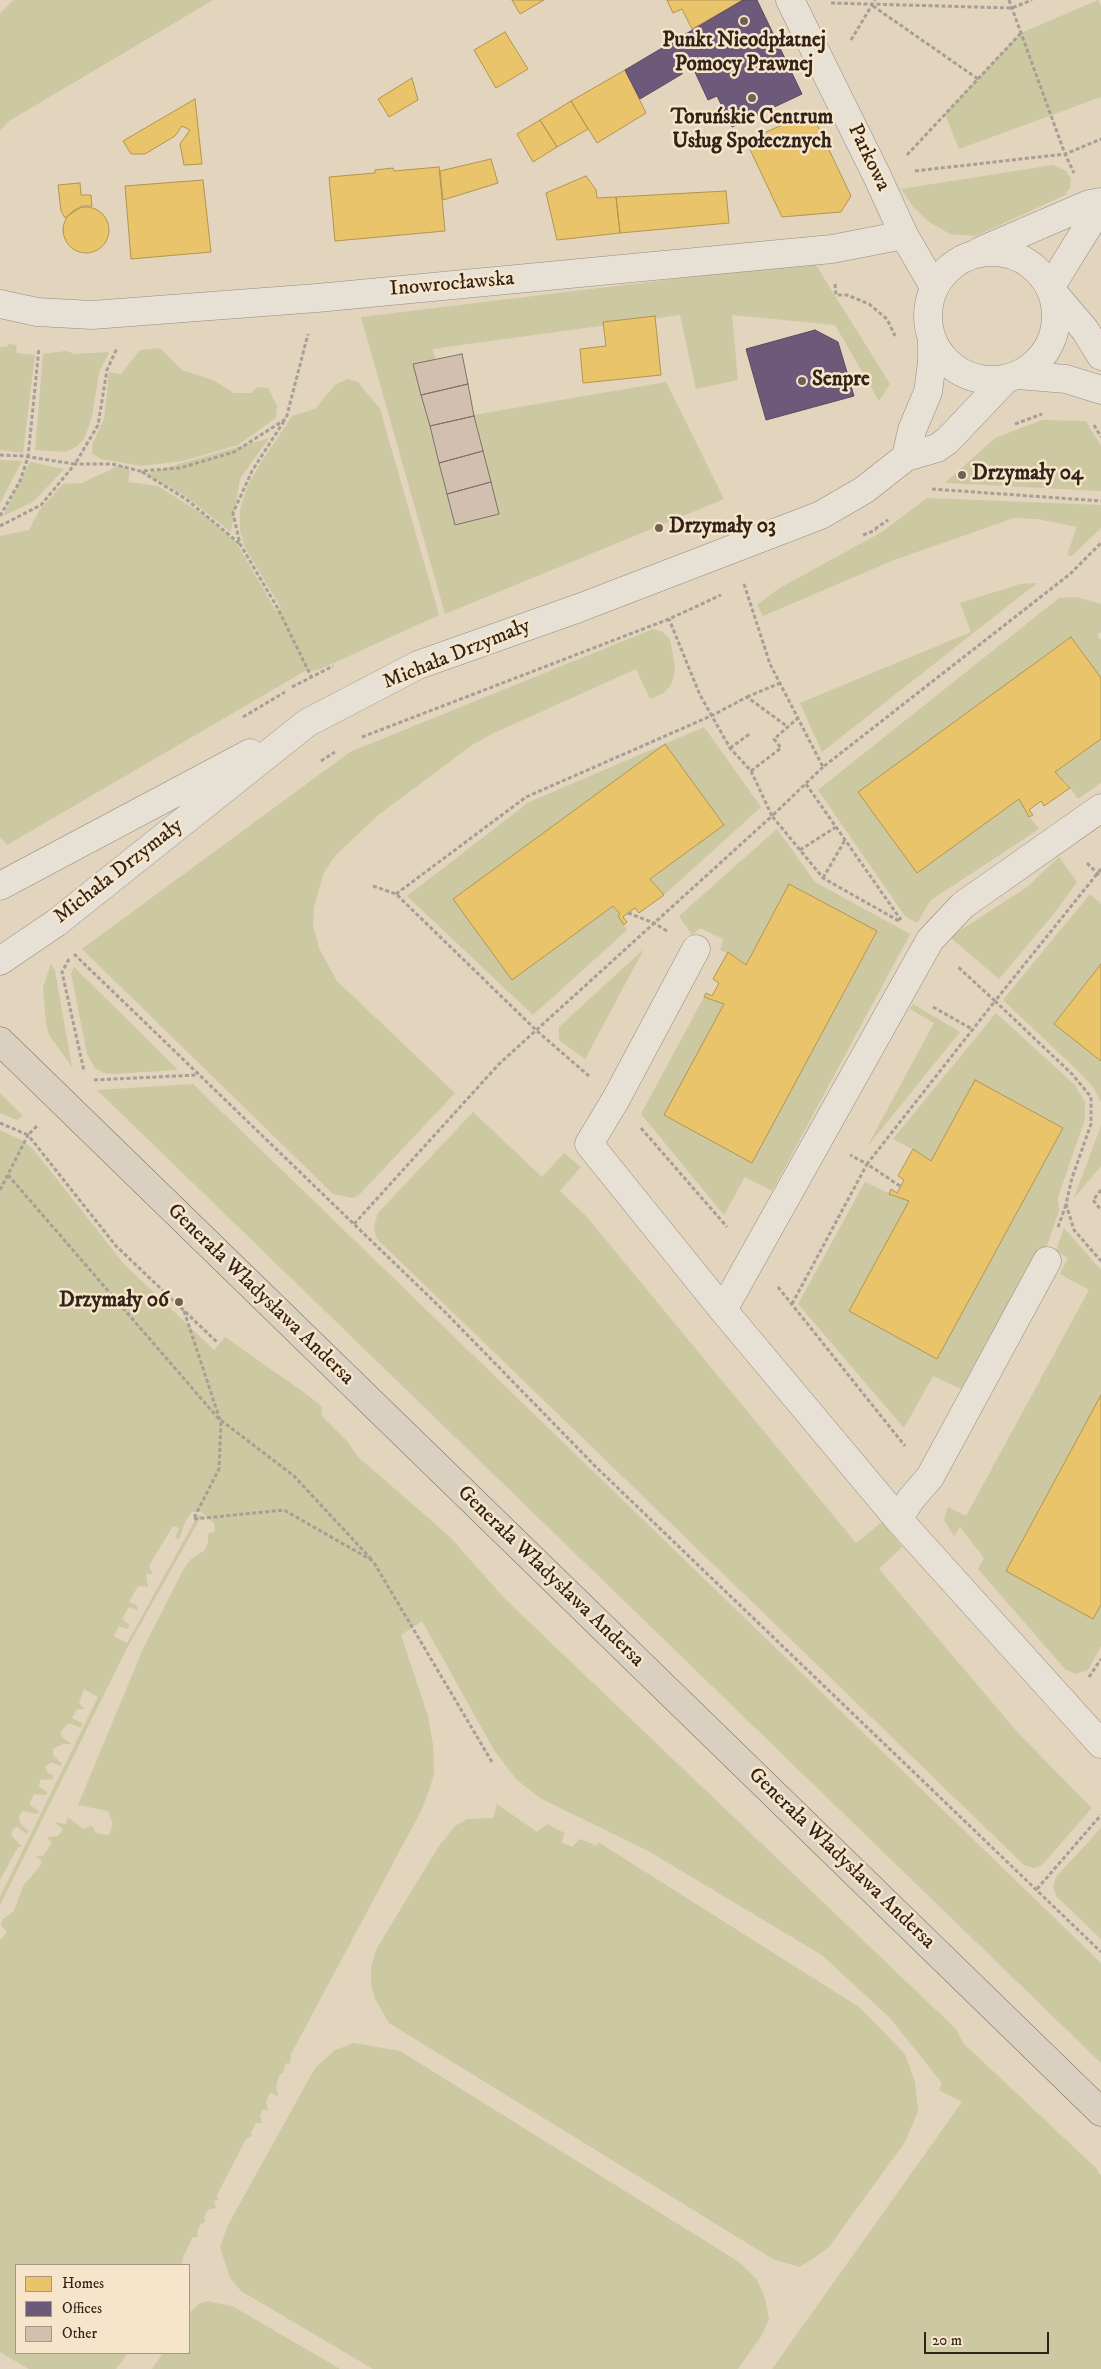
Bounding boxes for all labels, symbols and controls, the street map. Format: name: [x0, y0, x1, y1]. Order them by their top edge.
marker: Punkt Nieodpłatnej Pomocy Prawnej: [738, 15, 750, 27]
place label: Punkt Nieodpłatnej Pomocy Prawnej: [662, 29, 826, 79]
marker: Toruńskie Centrum Usług Społecznych: [746, 92, 758, 104]
place label: Toruńskie Centrum Usług Społecznych: [671, 106, 833, 156]
street label: Parkowa: [841, 120, 895, 196]
street label: Inowrocławska: [389, 267, 515, 303]
place label: Senpre: [812, 368, 870, 394]
marker: Senpre: [796, 375, 808, 387]
place label: Drzymały 04: [972, 462, 1083, 488]
marker: Drzymały 04: [956, 469, 968, 481]
place label: Drzymały 03: [669, 515, 776, 541]
marker: Drzymały 03: [653, 522, 665, 534]
street label: Michała Drzymały: [380, 614, 534, 696]
street label: Michała Drzymały: [50, 814, 188, 930]
street label: Generała Władysława Andersa: [161, 1199, 359, 1391]
place label: Drzymały 06: [59, 1289, 169, 1315]
marker: Drzymały 06: [173, 1296, 185, 1308]
street label: Generała Władysława Andersa: [451, 1481, 649, 1673]
street label: Generała Władysława Andersa: [742, 1763, 940, 1955]
legend: [15, 2264, 190, 2354]
text: Homes: [62, 2274, 104, 2293]
text: Offices: [62, 2299, 102, 2318]
scale bar: [926, 2322, 1051, 2354]
text: Other: [62, 2324, 97, 2343]
text: 20 m: [932, 2331, 962, 2350]

